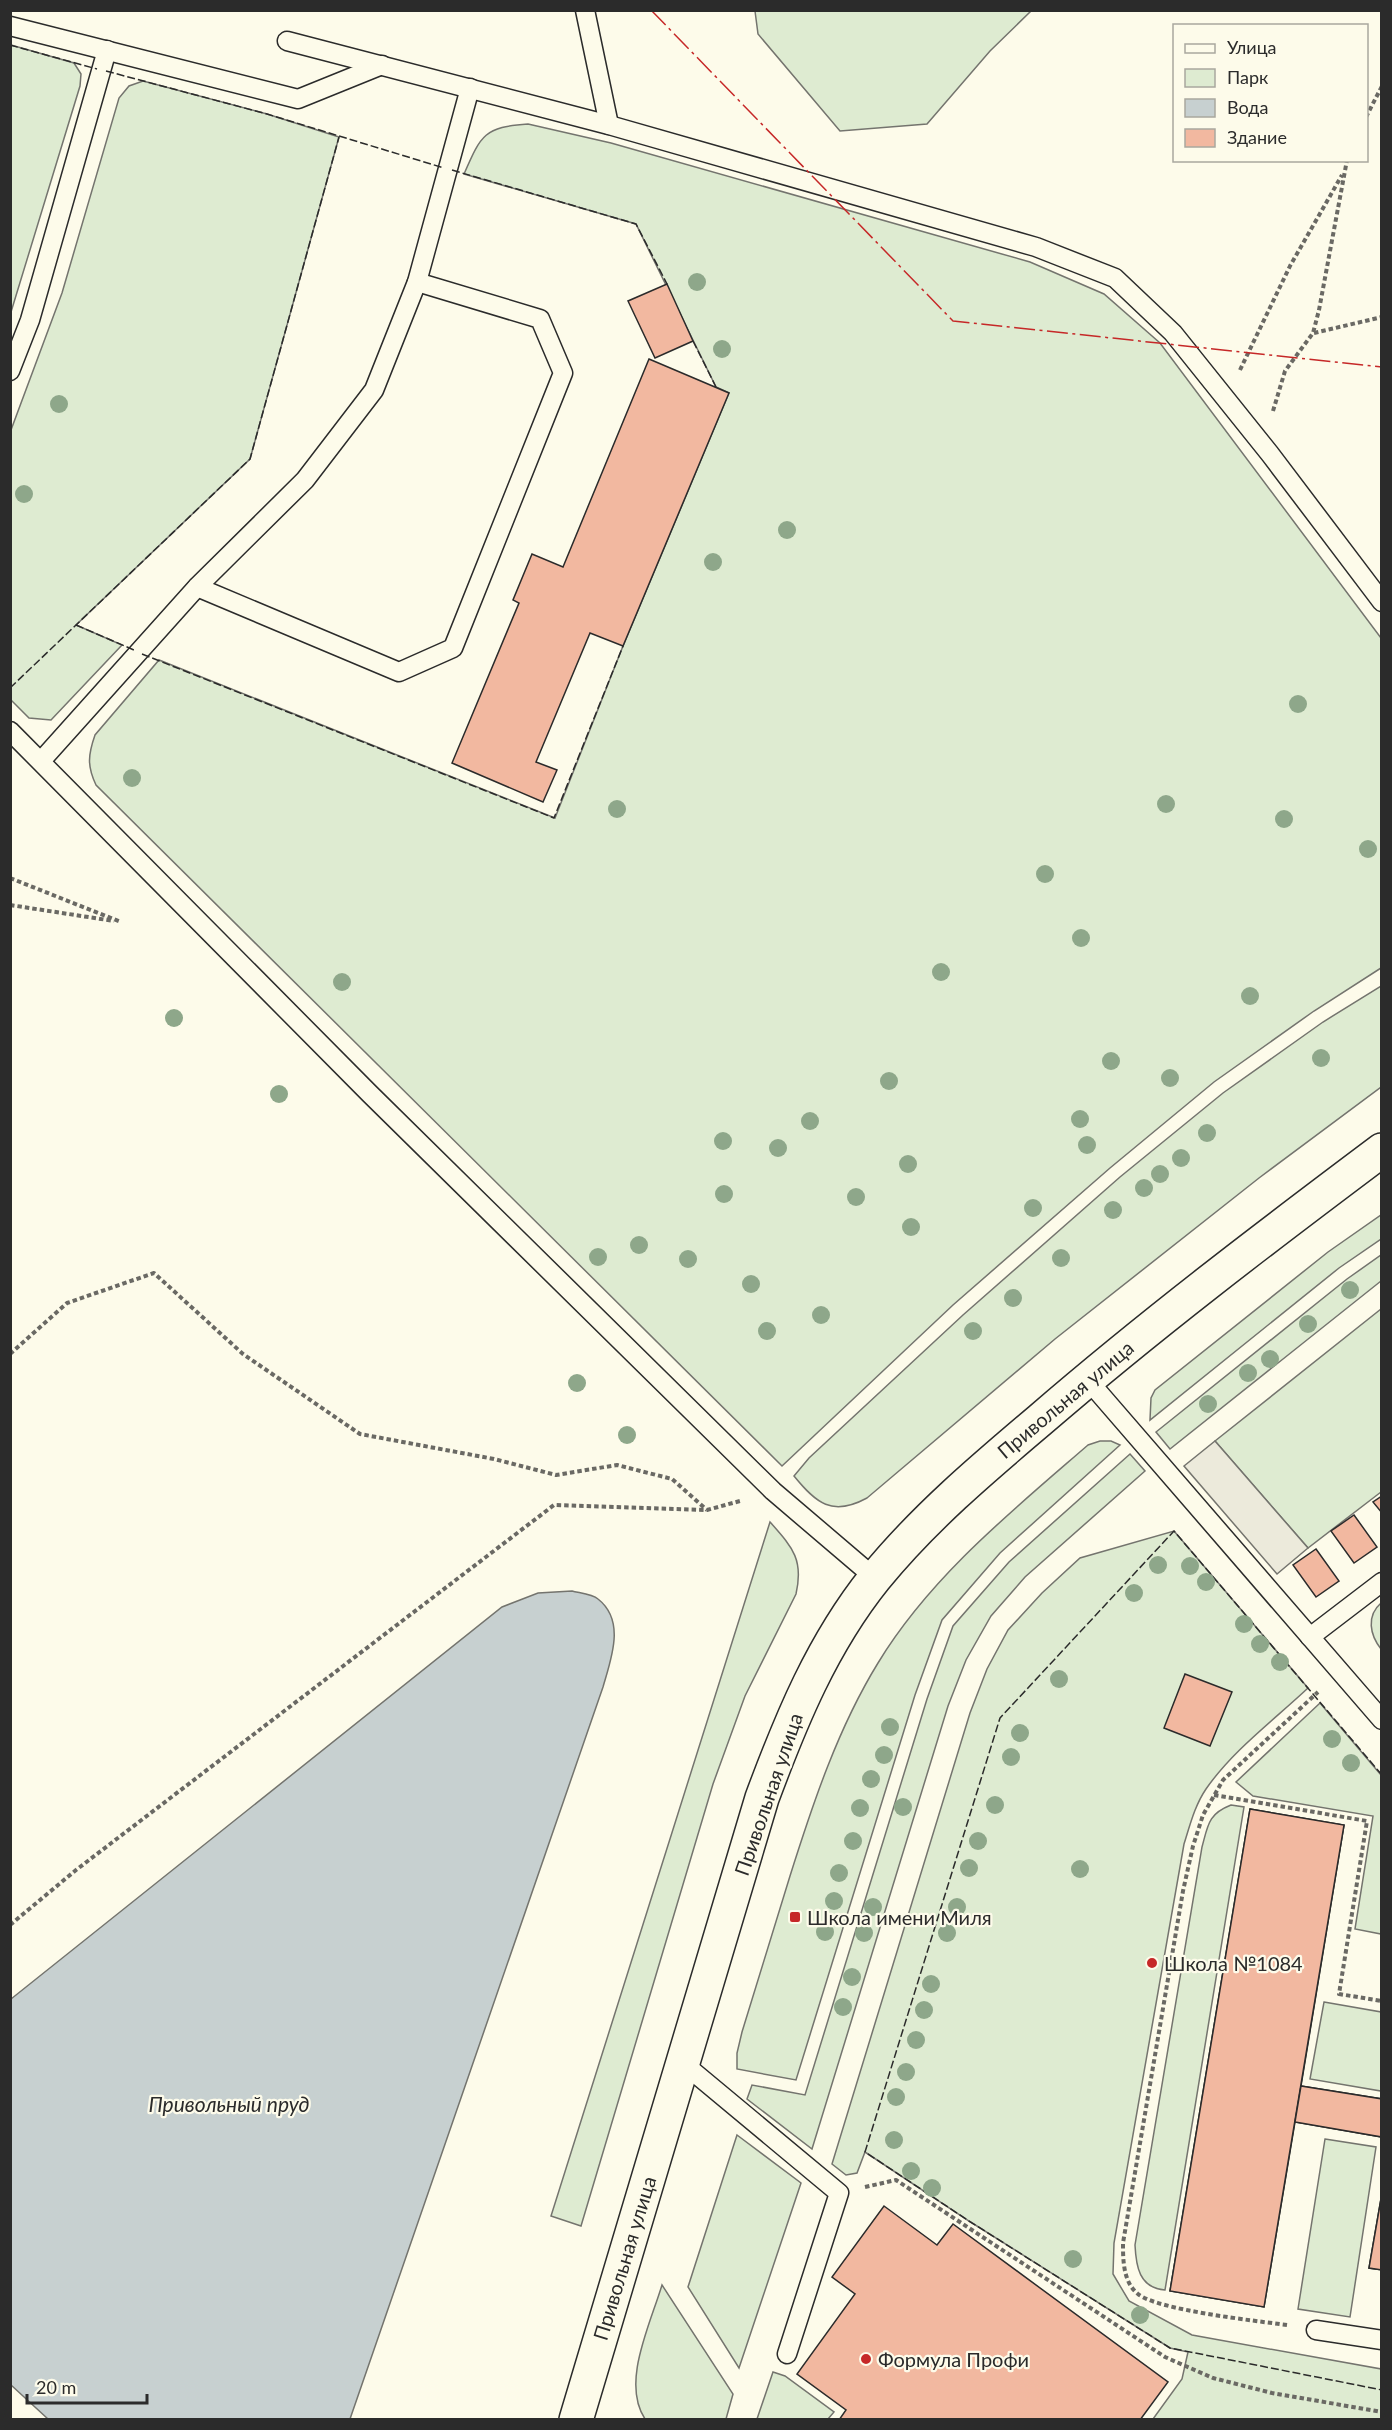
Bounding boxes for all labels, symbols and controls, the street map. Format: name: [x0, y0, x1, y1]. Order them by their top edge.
legend: [1173, 24, 1368, 162]
text: Улица: [1227, 36, 1277, 58]
text: Парк: [1227, 66, 1269, 88]
text: Вода: [1227, 96, 1268, 118]
text: Здание: [1227, 126, 1287, 148]
street label: Привольная улица: [992, 1335, 1138, 1463]
street label: Привольная улица: [729, 1710, 807, 1878]
place label: Школа имени Миля: [807, 1905, 992, 1929]
marker: Школа имени Миля: [788, 1910, 802, 1924]
place label: Школа №1084: [1164, 1951, 1303, 1975]
marker: Школа №1084: [1145, 1956, 1159, 1970]
water label: Привольный пруд: [148, 2091, 310, 2116]
street label: Привольная улица: [588, 2173, 660, 2343]
place label: Формула Профи: [878, 2347, 1029, 2371]
marker: Формула Профи: [859, 2352, 873, 2366]
scale bar: [27, 2367, 147, 2405]
text: 20 m: [36, 2376, 76, 2398]

